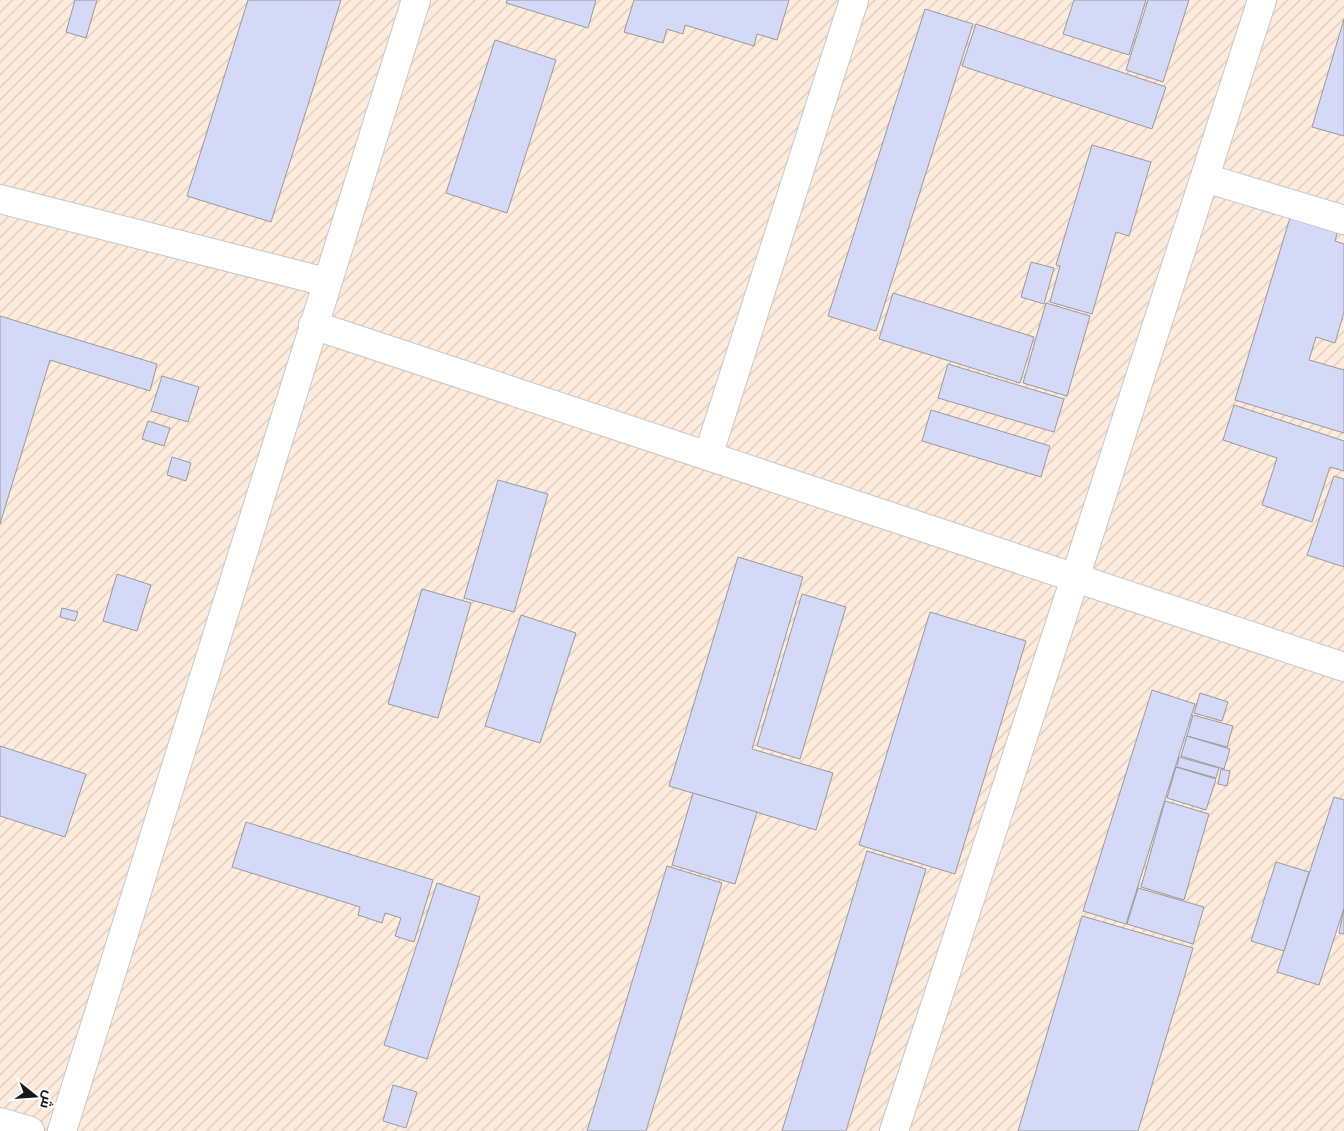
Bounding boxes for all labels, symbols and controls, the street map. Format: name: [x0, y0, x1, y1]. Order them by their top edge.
north arrow: [10, 1071, 60, 1121]
text: ش: [34, 1088, 59, 1111]

